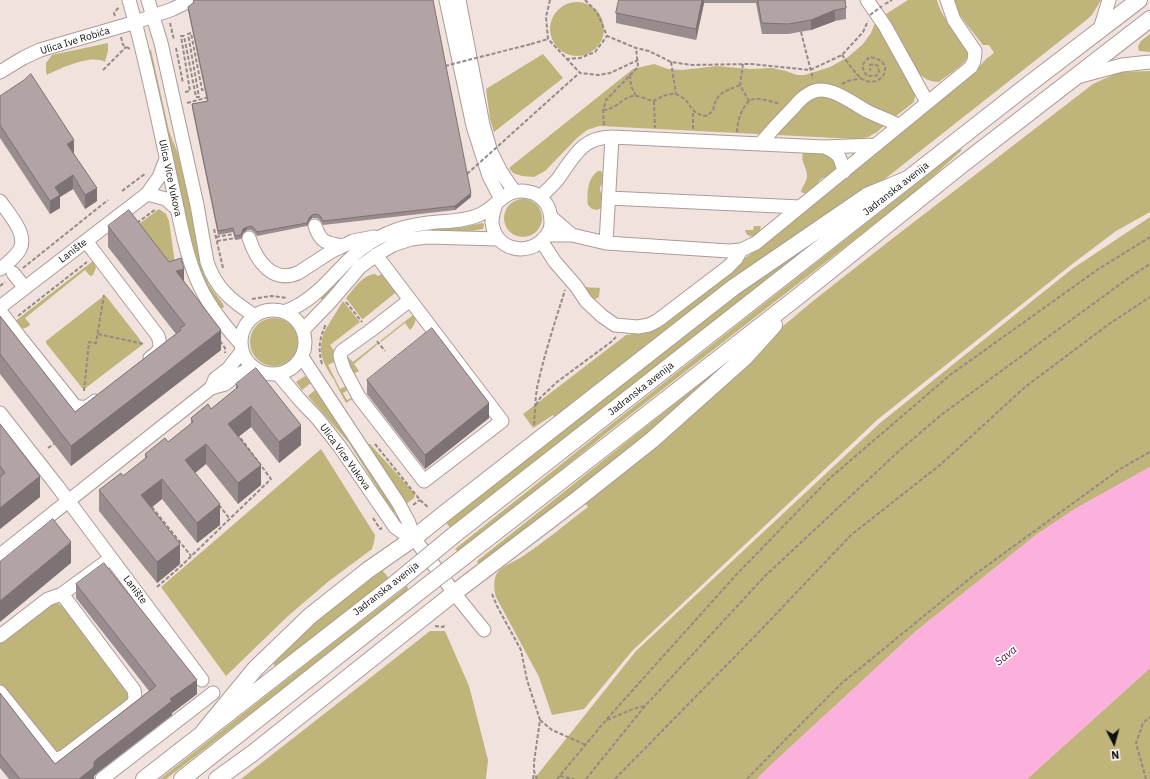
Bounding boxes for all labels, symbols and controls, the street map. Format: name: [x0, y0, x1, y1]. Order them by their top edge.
street label: Ulica Ive Robića: [39, 25, 111, 57]
street label: Ulica Vice Vukova: [156, 138, 184, 218]
street label: Jadranska avenija: [861, 160, 931, 218]
street label: Lanište: [57, 236, 89, 266]
street label: Jadranska avenija: [606, 360, 676, 418]
street label: Ulica Vice Vukova: [317, 422, 373, 492]
street label: Jadranska avenija: [351, 560, 421, 618]
street label: Lanište: [120, 573, 150, 607]
water label: Sava: [992, 643, 1020, 669]
north arrow: [1094, 723, 1134, 763]
text: N: [1111, 748, 1120, 762]

